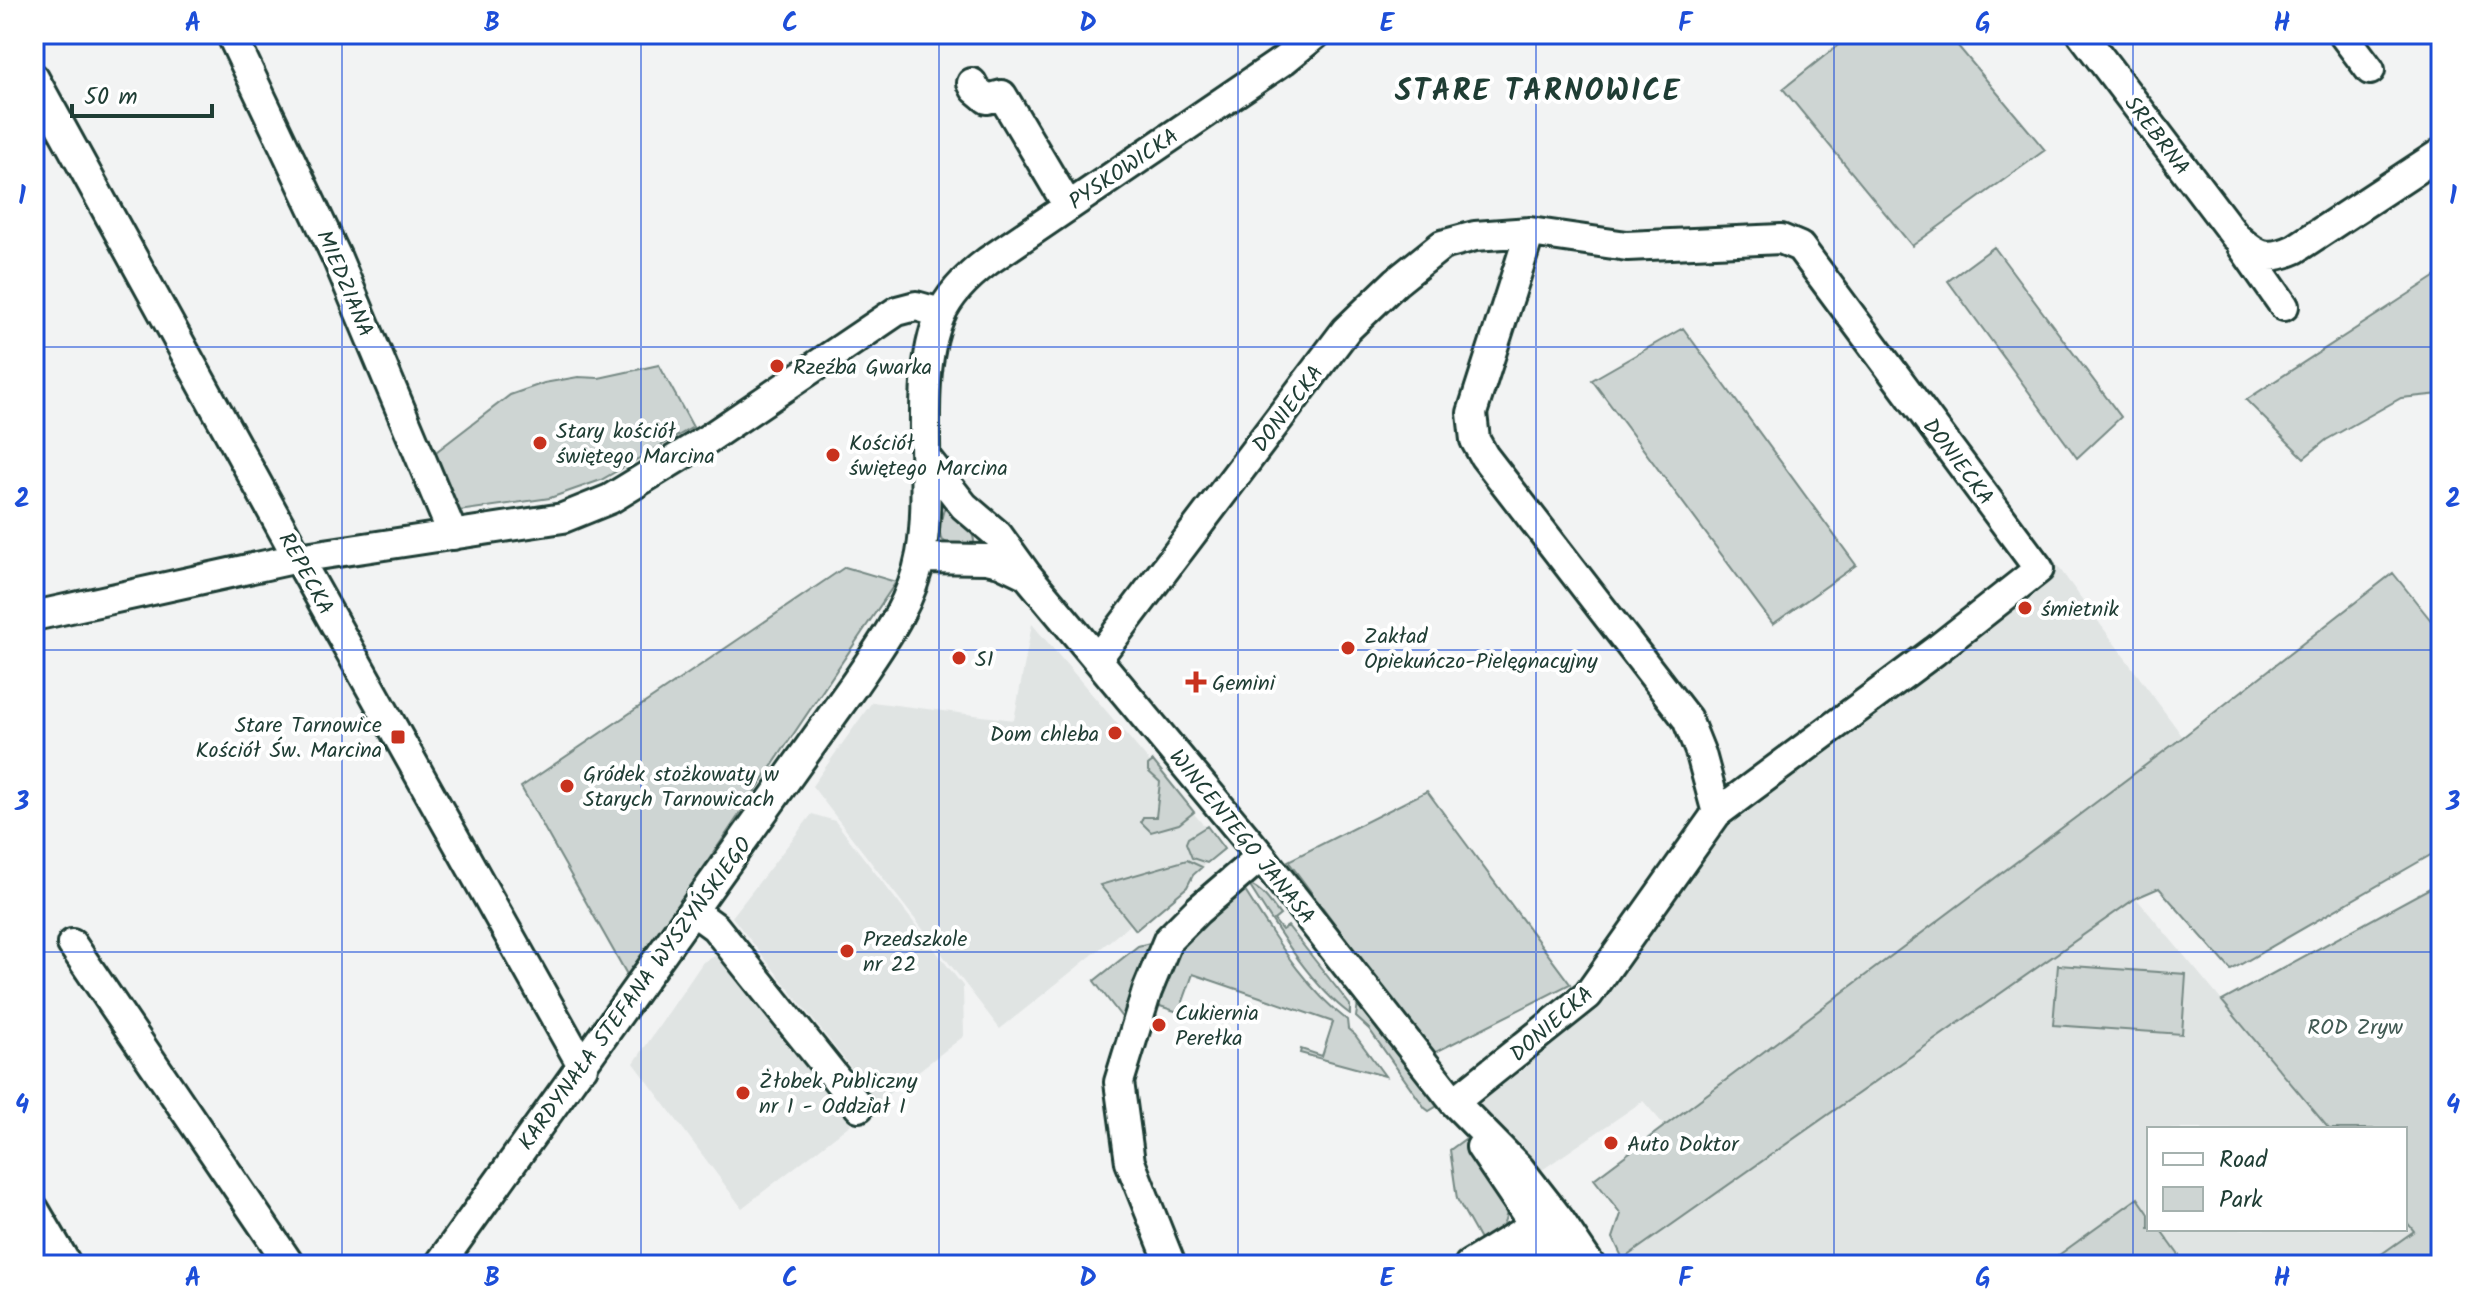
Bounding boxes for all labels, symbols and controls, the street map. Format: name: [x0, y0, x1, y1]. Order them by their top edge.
text: A: [185, 3, 201, 45]
text: B: [484, 3, 500, 45]
text: C: [782, 3, 798, 45]
text: D: [1079, 3, 1097, 45]
text: E: [1380, 3, 1396, 45]
text: F: [1678, 3, 1694, 45]
text: G: [1975, 3, 1991, 45]
text: H: [2274, 3, 2291, 45]
scale bar: [72, 68, 212, 118]
district label: STARE TARNOWICE: [1395, 68, 1681, 116]
text: 50 m: [84, 78, 138, 117]
street label: SREBRNA: [2114, 89, 2198, 184]
street label: PYSKOWICKA: [1062, 120, 1187, 220]
text: 1: [18, 176, 26, 218]
text: 1: [2449, 176, 2457, 218]
street label: MIEDZIANA: [305, 225, 382, 343]
place label: Rzeźba Gwarka: [793, 351, 932, 386]
marker: Rzeźba Gwarka: [768, 357, 786, 375]
street label: DONIECKA: [1244, 358, 1334, 461]
street label: DONIECKA: [1912, 411, 2002, 514]
place label: Stary kościół świętego Marcina: [556, 415, 715, 475]
place label: Kościół świętego Marcina: [849, 427, 1008, 487]
marker: Stary kościół świętego Marcina: [531, 434, 549, 452]
marker: Kościół świętego Marcina: [824, 446, 842, 464]
text: 2: [14, 479, 30, 521]
text: 2: [2445, 479, 2461, 521]
street label: REPECKA: [268, 526, 342, 622]
place label: śmietnik: [2041, 593, 2119, 628]
marker: śmietnik: [2016, 599, 2034, 617]
place label: Zakład Opiekuńczo-Pielęgnacyjny: [1364, 620, 1598, 680]
marker: Zakład Opiekuńczo-Pielęgnacyjny: [1339, 639, 1357, 657]
place label: S1: [975, 643, 994, 678]
marker: S1: [950, 649, 968, 667]
place label: Gemini: [1212, 667, 1276, 702]
marker: Gemini: [1187, 673, 1205, 691]
place label: Stare Tarnowice Kościół Św. Marcina: [195, 709, 382, 769]
place label: Dom chleba: [990, 718, 1099, 753]
marker: Dom chleba: [1106, 724, 1124, 742]
marker: Stare Tarnowice Kościół Św. Marcina: [389, 728, 407, 746]
street label: WINCENTEGO JANASA: [1159, 742, 1323, 933]
place label: Gródek stożkowaty w Starych Tarnowicach: [583, 758, 779, 818]
marker: Gródek stożkowaty w Starych Tarnowicach: [558, 777, 576, 795]
text: 3: [14, 782, 29, 824]
text: 3: [2445, 782, 2460, 824]
street label: KARDYNAŁA STEFANA WYSZYŃSKIEGO: [510, 830, 762, 1159]
place label: Przedszkole nr 22: [863, 923, 968, 983]
marker: Przedszkole nr 22: [838, 942, 856, 960]
street label: DONIECKA: [1503, 978, 1603, 1071]
place label: Cukiernia Perełka: [1175, 997, 1259, 1057]
park label: ROD Zryw: [2307, 1011, 2403, 1046]
marker: Cukiernia Perełka: [1150, 1016, 1168, 1034]
place label: Żłobek Publiczny nr 1 - Oddział I: [759, 1065, 918, 1125]
marker: Żłobek Publiczny nr 1 - Oddział I: [734, 1084, 752, 1102]
text: 4: [15, 1085, 29, 1127]
text: 4: [2446, 1085, 2460, 1127]
legend: [2147, 1127, 2407, 1231]
place label: Auto Doktor: [1627, 1128, 1740, 1163]
marker: Auto Doktor: [1602, 1134, 1620, 1152]
text: Road: [2219, 1141, 2268, 1180]
text: Park: [2219, 1181, 2263, 1220]
text: A: [185, 1258, 201, 1299]
text: B: [484, 1258, 500, 1299]
text: C: [782, 1258, 798, 1299]
text: D: [1079, 1258, 1097, 1299]
text: E: [1380, 1258, 1396, 1299]
text: F: [1678, 1258, 1694, 1299]
text: G: [1975, 1258, 1991, 1299]
text: H: [2274, 1258, 2291, 1299]

